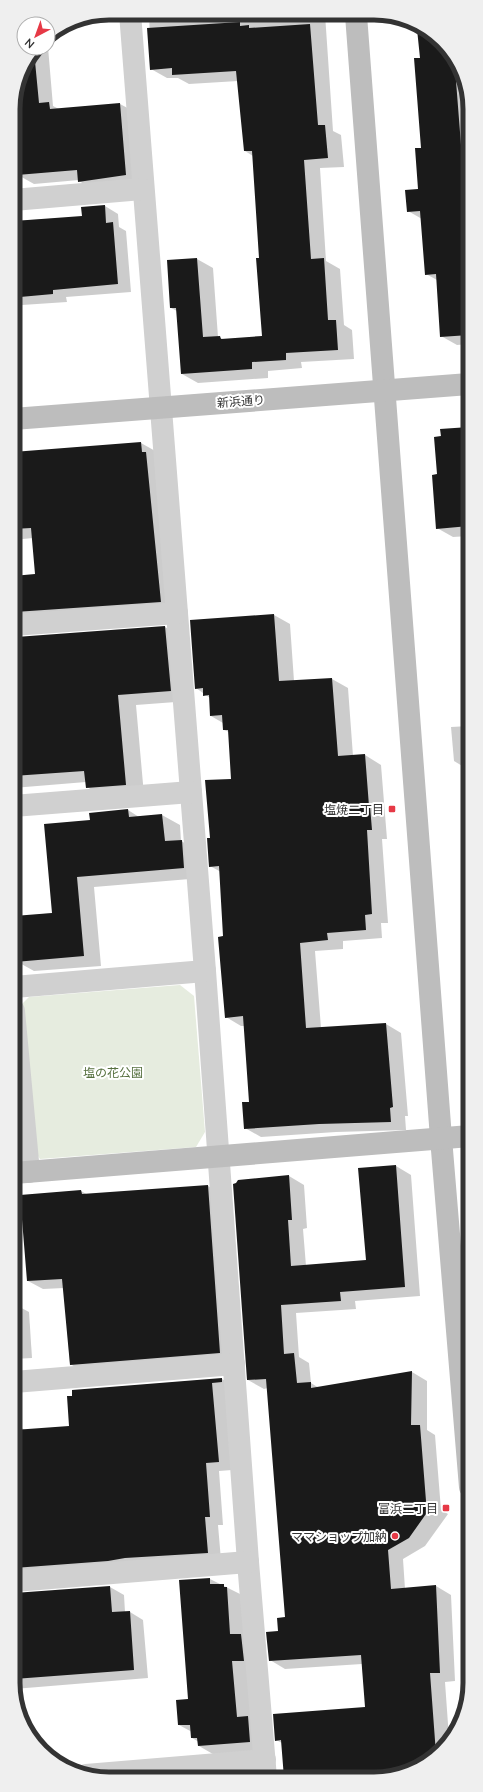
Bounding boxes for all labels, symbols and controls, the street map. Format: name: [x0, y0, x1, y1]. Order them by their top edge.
north arrow: [16, 16, 56, 56]
text: N: [22, 36, 37, 52]
street label: 新浜通り: [217, 392, 265, 410]
place label: 塩焼二丁目: [324, 802, 384, 817]
marker: 塩焼二丁目: [387, 804, 397, 814]
park label: 塩の花公園: [83, 1065, 143, 1080]
place label: 富浜二丁目: [378, 1501, 438, 1516]
marker: 富浜二丁目: [441, 1503, 451, 1513]
place label: ママショップ加納: [291, 1529, 387, 1544]
marker: ママショップ加納: [390, 1531, 400, 1541]

